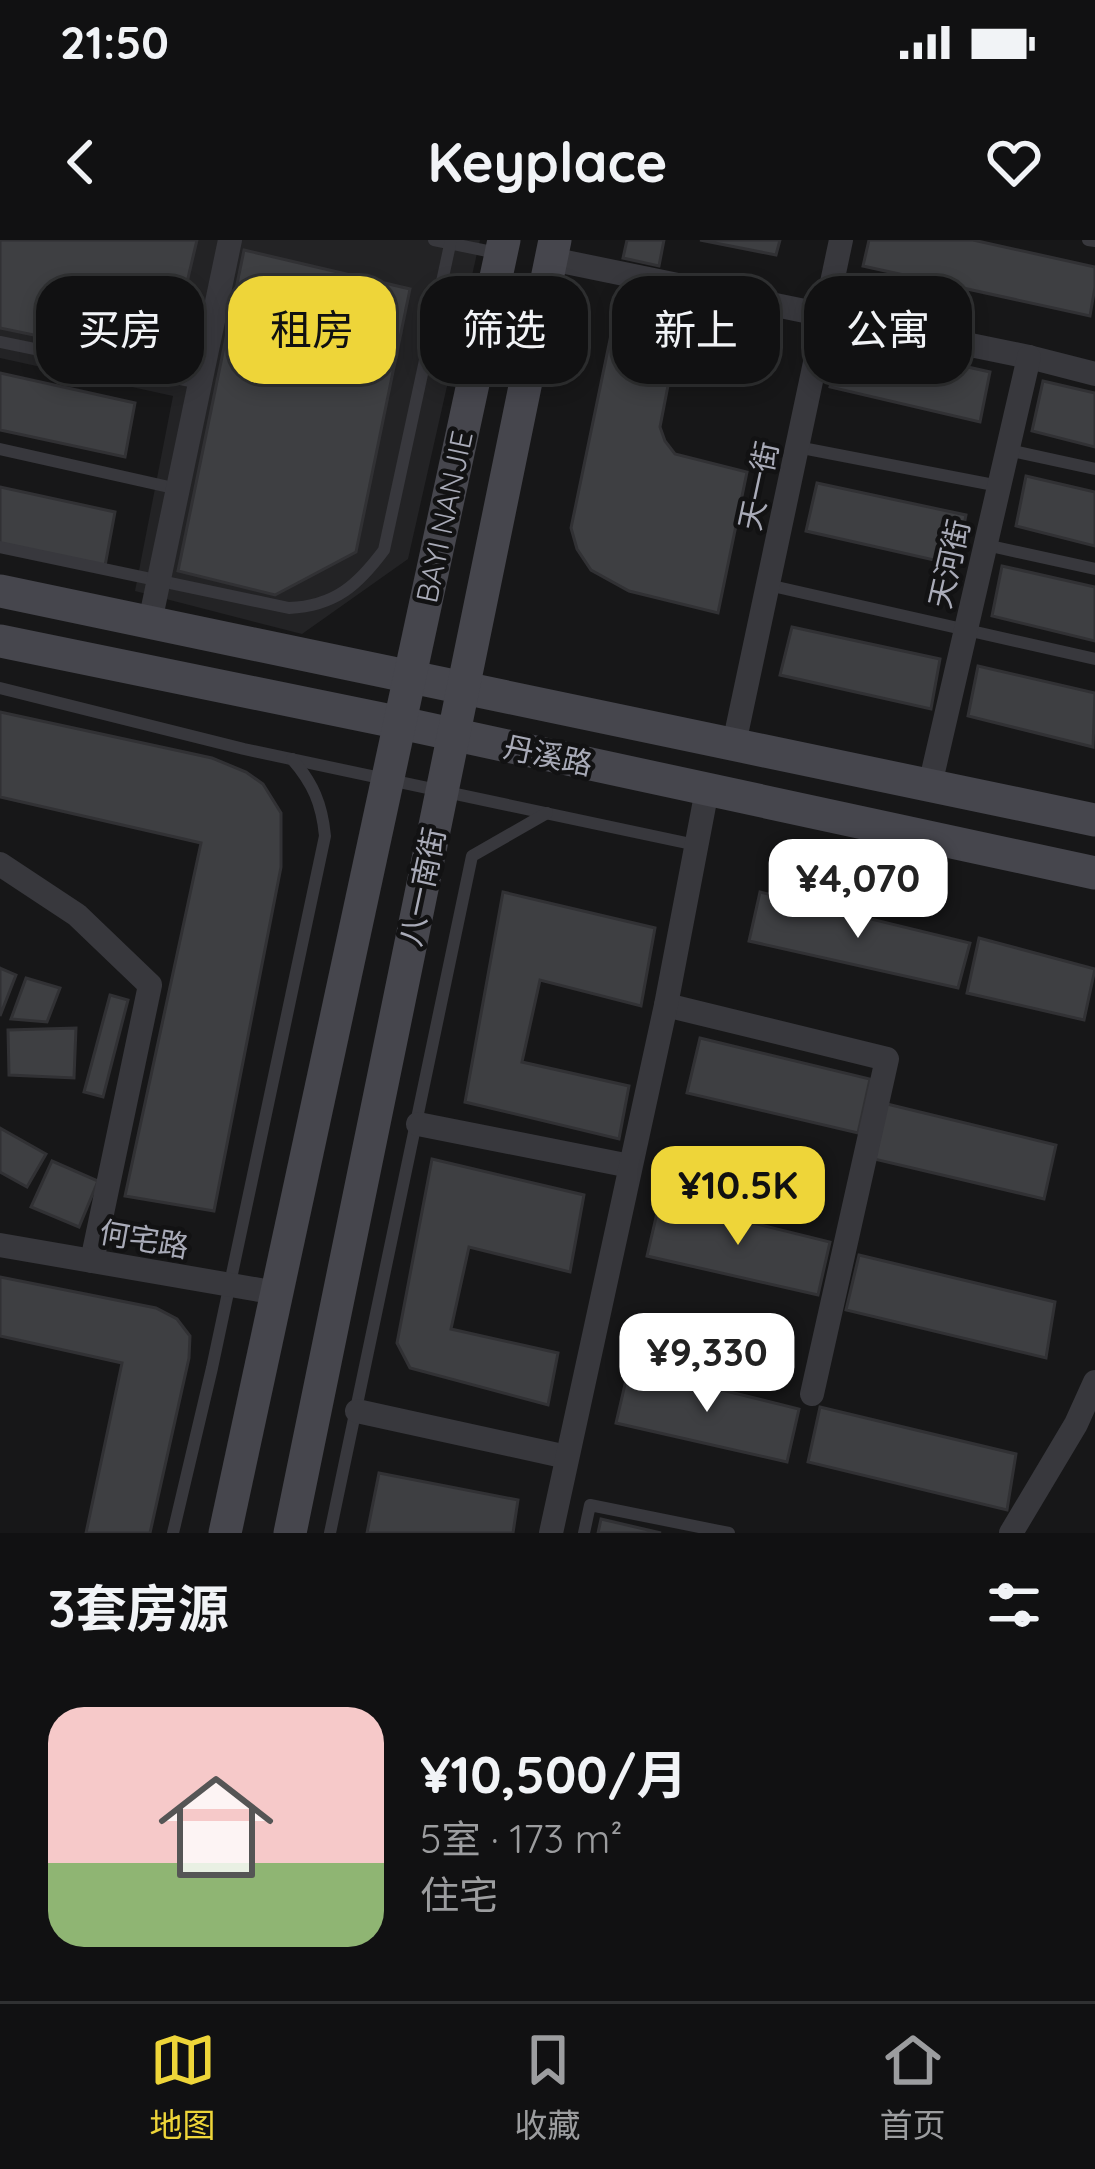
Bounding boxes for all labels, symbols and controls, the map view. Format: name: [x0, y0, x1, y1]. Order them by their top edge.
text: 21:50: [60, 14, 169, 70]
text: Keyplace: [428, 128, 667, 196]
icon: back: [48, 129, 114, 195]
icon: heart: [981, 129, 1047, 195]
chip: 买房: [36, 276, 204, 384]
chip: 租房: [228, 276, 396, 384]
chip: 筛选: [420, 276, 588, 384]
chip: 新上: [612, 276, 780, 384]
chip: 公寓: [804, 276, 972, 384]
street label: BAYI NANJIE: [407, 427, 481, 606]
street label: 天一街: [730, 438, 786, 534]
street label: 天河街: [920, 516, 978, 612]
street label: 丹溪路: [500, 727, 596, 783]
street label: 八一南街: [391, 824, 453, 949]
pin: ¥4,070: [760, 839, 956, 941]
text: ¥4,070: [796, 853, 920, 902]
pin: ¥10.5K: [640, 1146, 836, 1248]
text: ¥10.5K: [678, 1160, 798, 1209]
street label: 何宅路: [97, 1212, 192, 1266]
pin: ¥9,330: [609, 1313, 805, 1415]
text: ¥9,330: [646, 1327, 768, 1376]
icon: filters: [981, 1572, 1047, 1638]
text: 3套房源: [48, 1576, 228, 1640]
text: ¥10,500/月: [420, 1742, 688, 1806]
icon: home: [144, 1755, 288, 1899]
text: 5室 · 173 m²: [420, 1814, 623, 1863]
text: 住宅: [420, 1870, 498, 1919]
tab: 地图: [150, 2027, 216, 2147]
tab: 收藏: [515, 2027, 581, 2147]
tab: 首页: [880, 2027, 946, 2147]

